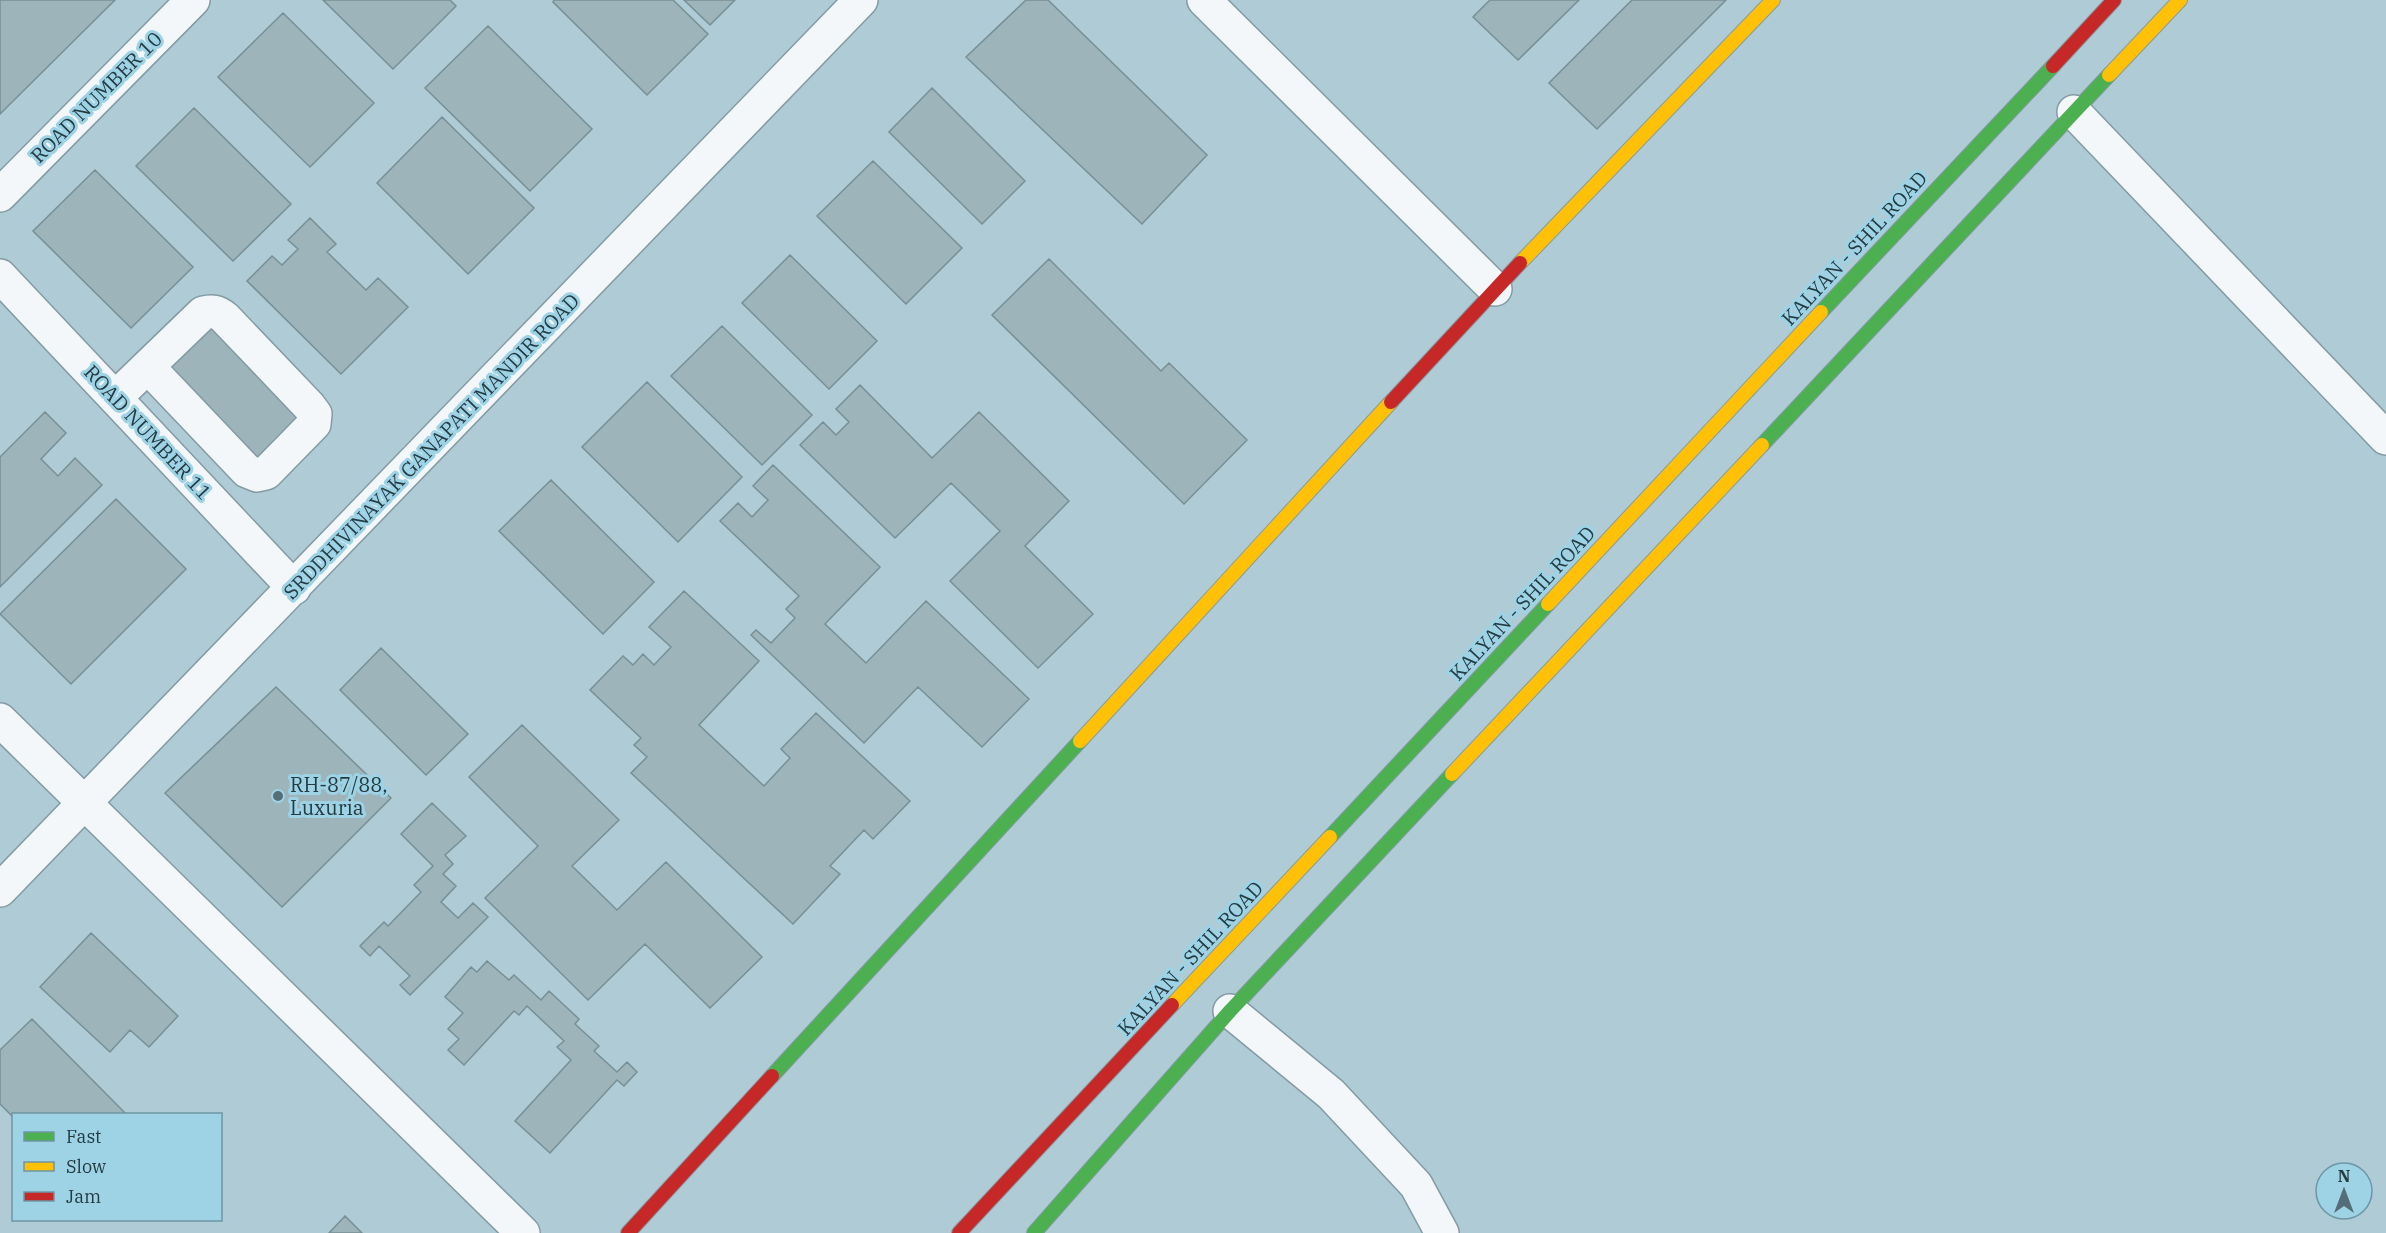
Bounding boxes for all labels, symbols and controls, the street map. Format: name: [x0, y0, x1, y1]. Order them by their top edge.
street label: ROAD NUMBER 10: [24, 25, 168, 169]
street label: KALYAN - SHIL ROAD: [1775, 165, 1933, 331]
street label: SRDDHIVINAYAK GANAPATI MANDIR ROAD: [277, 287, 585, 605]
street label: ROAD NUMBER 11: [78, 359, 218, 505]
street label: KALYAN - SHIL ROAD: [1443, 520, 1601, 686]
place label: RH-87/88, Luxuria: [290, 771, 388, 821]
marker: RH-87/88, Luxuria: [271, 789, 285, 803]
street label: KALYAN - SHIL ROAD: [1111, 875, 1269, 1041]
legend: [12, 1113, 222, 1221]
text: Fast: [66, 1125, 101, 1148]
text: Slow: [66, 1155, 106, 1178]
north arrow: [2314, 1161, 2374, 1221]
text: N: [2338, 1166, 2350, 1186]
text: Jam: [66, 1185, 101, 1208]

